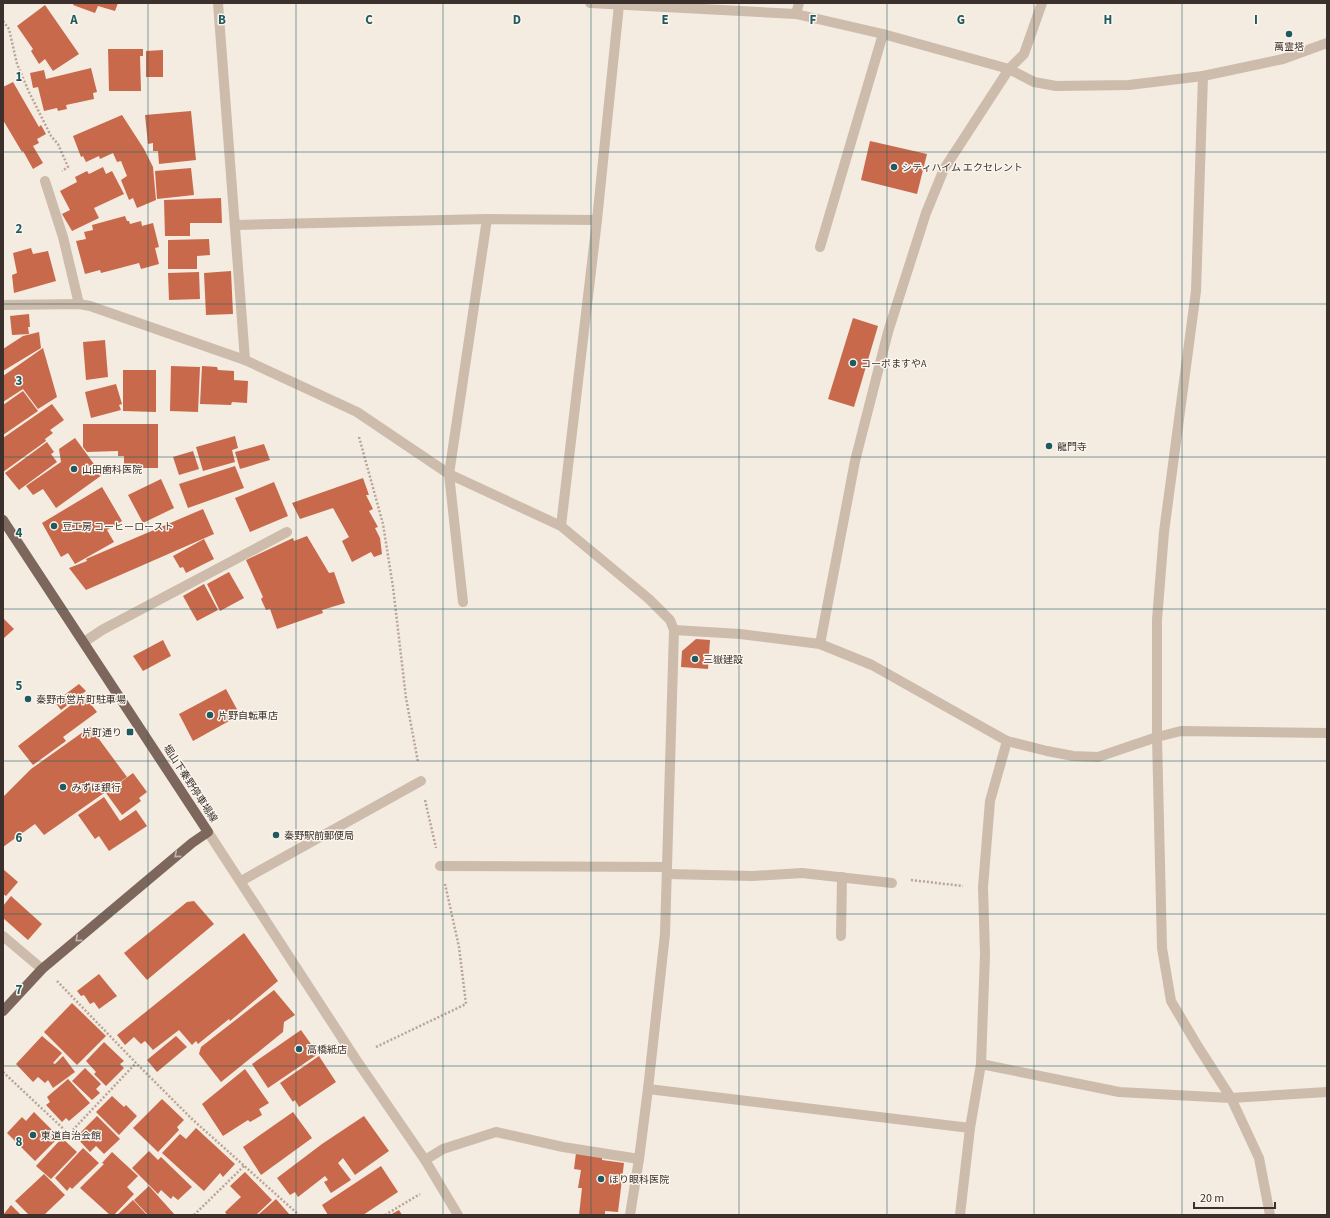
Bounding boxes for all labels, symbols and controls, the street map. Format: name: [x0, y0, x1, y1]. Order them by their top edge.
text: A: [69, 11, 78, 29]
text: B: [218, 11, 226, 29]
text: C: [365, 11, 373, 29]
text: D: [513, 11, 521, 29]
text: E: [661, 11, 669, 29]
text: F: [810, 11, 817, 29]
text: G: [957, 11, 965, 29]
text: H: [1104, 11, 1112, 29]
text: I: [1254, 11, 1258, 29]
marker: 萬霊塔: [1284, 29, 1294, 39]
place label: 萬霊塔: [1274, 40, 1304, 54]
text: 1: [16, 68, 23, 86]
place label: シティハイム エクセレント: [902, 161, 1023, 175]
marker: シティハイム エクセレント: [889, 162, 899, 172]
text: 2: [16, 220, 23, 238]
place label: コーポますやA: [861, 357, 927, 371]
marker: コーポますやA: [848, 358, 858, 368]
text: 3: [16, 372, 23, 390]
place label: 龍門寺: [1057, 440, 1087, 454]
marker: 龍門寺: [1044, 441, 1054, 451]
place label: 山田歯科医院: [82, 463, 142, 477]
marker: 山田歯科医院: [69, 464, 79, 474]
place label: 豆工房 コーヒーロースト: [62, 520, 174, 534]
marker: 豆工房 コーヒーロースト: [49, 521, 59, 531]
text: 4: [16, 524, 23, 542]
place label: 三嶽建設: [703, 653, 743, 667]
marker: 三嶽建設: [690, 654, 700, 664]
text: 5: [16, 677, 23, 695]
place label: 秦野市営片町駐車場: [36, 693, 126, 707]
marker: 秦野市営片町駐車場: [23, 694, 33, 704]
place label: 片野自転車店: [218, 709, 278, 723]
marker: 片野自転車店: [205, 710, 215, 720]
place label: 片町通り: [82, 726, 122, 740]
marker: 片町通り: [125, 727, 135, 737]
street label: 堀山下秦野停車場線: [160, 742, 221, 825]
place label: みずほ銀行: [71, 781, 121, 795]
marker: みずほ銀行: [58, 782, 68, 792]
text: 6: [16, 829, 23, 847]
place label: 秦野駅前郵便局: [284, 829, 354, 843]
marker: 秦野駅前郵便局: [271, 830, 281, 840]
one-way arrow: [175, 851, 182, 858]
one-way arrow: [75, 935, 83, 942]
text: 7: [16, 981, 23, 999]
place label: 高橋紙店: [307, 1043, 347, 1057]
marker: 高橋紙店: [294, 1044, 304, 1054]
place label: 東道自治会館: [41, 1129, 101, 1143]
marker: 東道自治会館: [28, 1130, 38, 1140]
text: 8: [16, 1133, 23, 1151]
place label: ほり眼科医院: [609, 1173, 669, 1187]
marker: ほり眼科医院: [596, 1174, 606, 1184]
scale bar: [1194, 1184, 1275, 1210]
text: 20 m: [1200, 1190, 1224, 1207]

